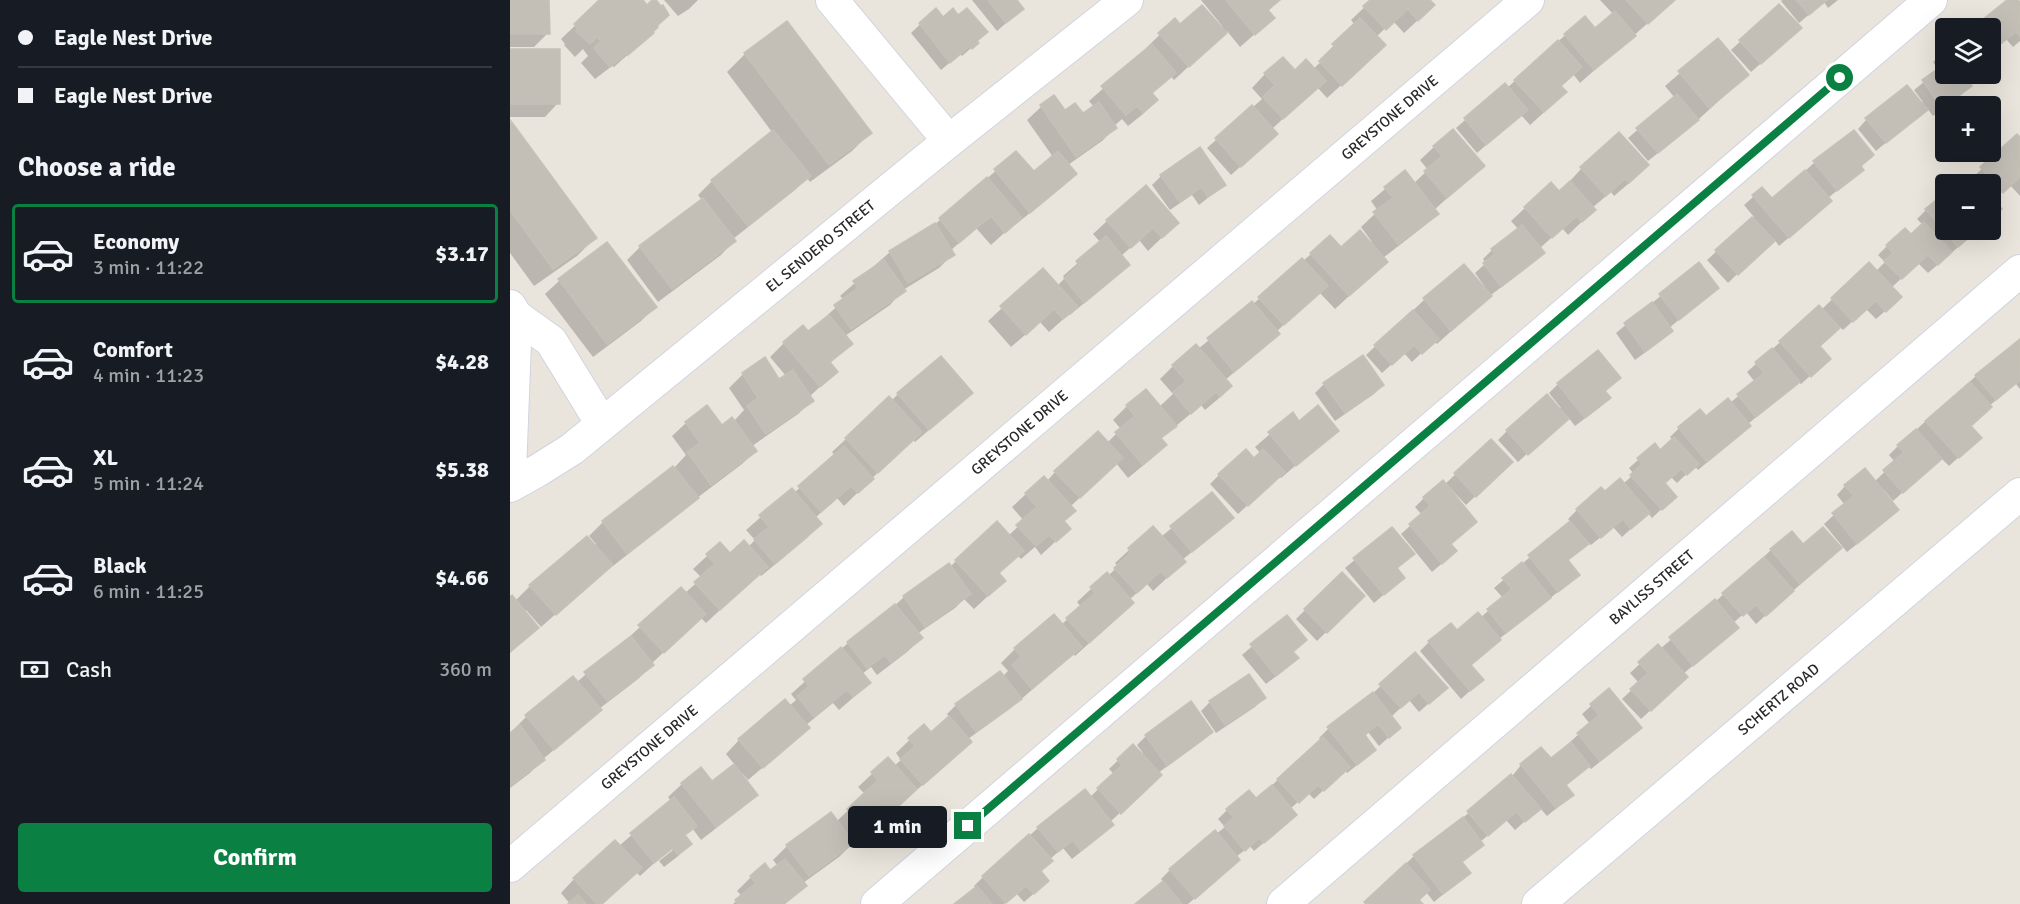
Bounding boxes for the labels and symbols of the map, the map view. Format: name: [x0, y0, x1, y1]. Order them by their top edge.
route start: [1826, 64, 1853, 91]
street label: GREYSTONE DRIVE: [1338, 71, 1442, 164]
street label: EL SENDERO STREET: [762, 196, 879, 296]
street label: GREYSTONE DRIVE: [967, 386, 1072, 479]
street label: BAYLISS STREET: [1606, 546, 1698, 629]
street label: SCHERTZ ROAD: [1734, 660, 1823, 739]
street label: GREYSTONE DRIVE: [597, 701, 702, 794]
callout: 1 min: [848, 805, 947, 847]
route end: [954, 812, 981, 839]

